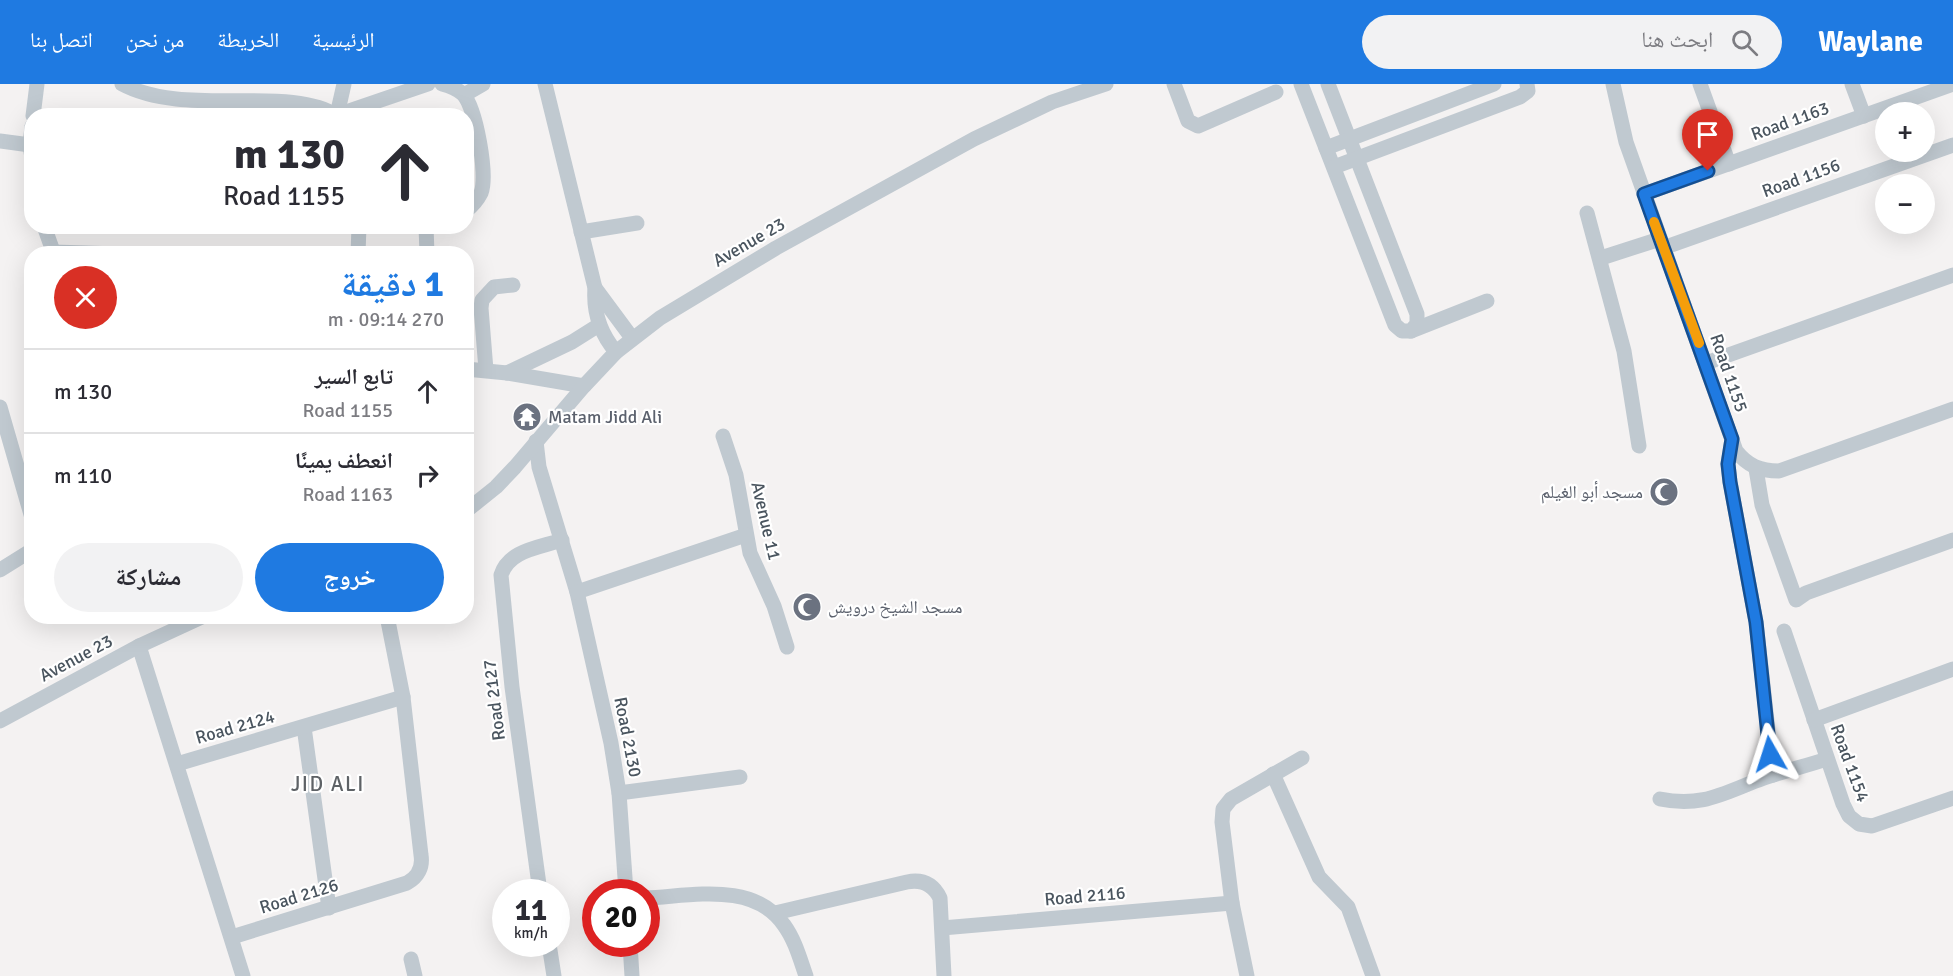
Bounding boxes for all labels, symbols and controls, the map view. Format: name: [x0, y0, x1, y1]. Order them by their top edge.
search box: [1362, 15, 1782, 69]
text: Waylane: [1818, 25, 1923, 59]
text: ابحث هنا: [1641, 26, 1713, 53]
icon: search: [1728, 26, 1761, 59]
text: اتصل بنا: [30, 27, 93, 53]
text: من نحن: [126, 27, 184, 53]
text: الخريطة: [217, 27, 279, 53]
text: الرئيسية: [312, 27, 374, 53]
street label: Road 1163: [1748, 97, 1832, 145]
map controls: [1875, 102, 1935, 234]
button: +: [1875, 102, 1935, 162]
pin: [1682, 109, 1733, 171]
icon: arrive: [1691, 118, 1724, 151]
text: 130 m: [234, 129, 345, 180]
icon: ahead: [366, 132, 444, 210]
street label: Road 1156: [1759, 154, 1843, 202]
button: −: [1875, 174, 1935, 234]
text: Road 1155: [223, 180, 345, 213]
street label: Avenue 23: [709, 213, 789, 271]
text: 1 دقيقة: [341, 262, 444, 307]
button: close: [54, 266, 117, 329]
text: 270 m · 09:14: [328, 307, 444, 332]
street label: Road 1155: [1705, 331, 1753, 415]
text: تابع السير: [315, 363, 393, 390]
icon: ahead: [411, 375, 444, 408]
text: 130 m: [54, 378, 112, 405]
text: Road 1155: [303, 398, 393, 423]
temple icon: Matam Jidd Ali: [511, 401, 543, 433]
place label: Matam Jidd Ali: [548, 406, 662, 428]
text: انعطف يمينًا: [295, 447, 393, 474]
icon: right: [411, 459, 444, 492]
text: 110 m: [54, 462, 112, 489]
mosque icon: مسجد أبو الغيلم: [1648, 476, 1680, 508]
street label: Avenue 11: [746, 480, 786, 562]
place label: مسجد أبو الغيلم: [1541, 481, 1643, 504]
text: Road 1163: [303, 482, 393, 507]
button: مشاركة: [54, 543, 243, 612]
button: خروج: [255, 543, 444, 612]
mosque icon: مسجد الشيخ درويش: [791, 591, 823, 623]
place label: مسجد الشيخ درويش: [828, 596, 962, 619]
street label: Avenue 23: [36, 630, 116, 686]
street label: Road 2127: [478, 658, 510, 742]
street label: Road 2130: [609, 695, 647, 779]
street label: Road 2124: [193, 705, 277, 749]
street label: Road 1154: [1826, 721, 1874, 805]
position arrow: [1738, 722, 1802, 786]
district label: JID ALI: [291, 771, 365, 797]
street label: Road 2126: [257, 874, 341, 918]
speed limit sign: 20: [582, 879, 660, 957]
street label: Road 2116: [1044, 881, 1126, 911]
text: 11: [515, 892, 547, 929]
text: km/h: [514, 924, 548, 942]

